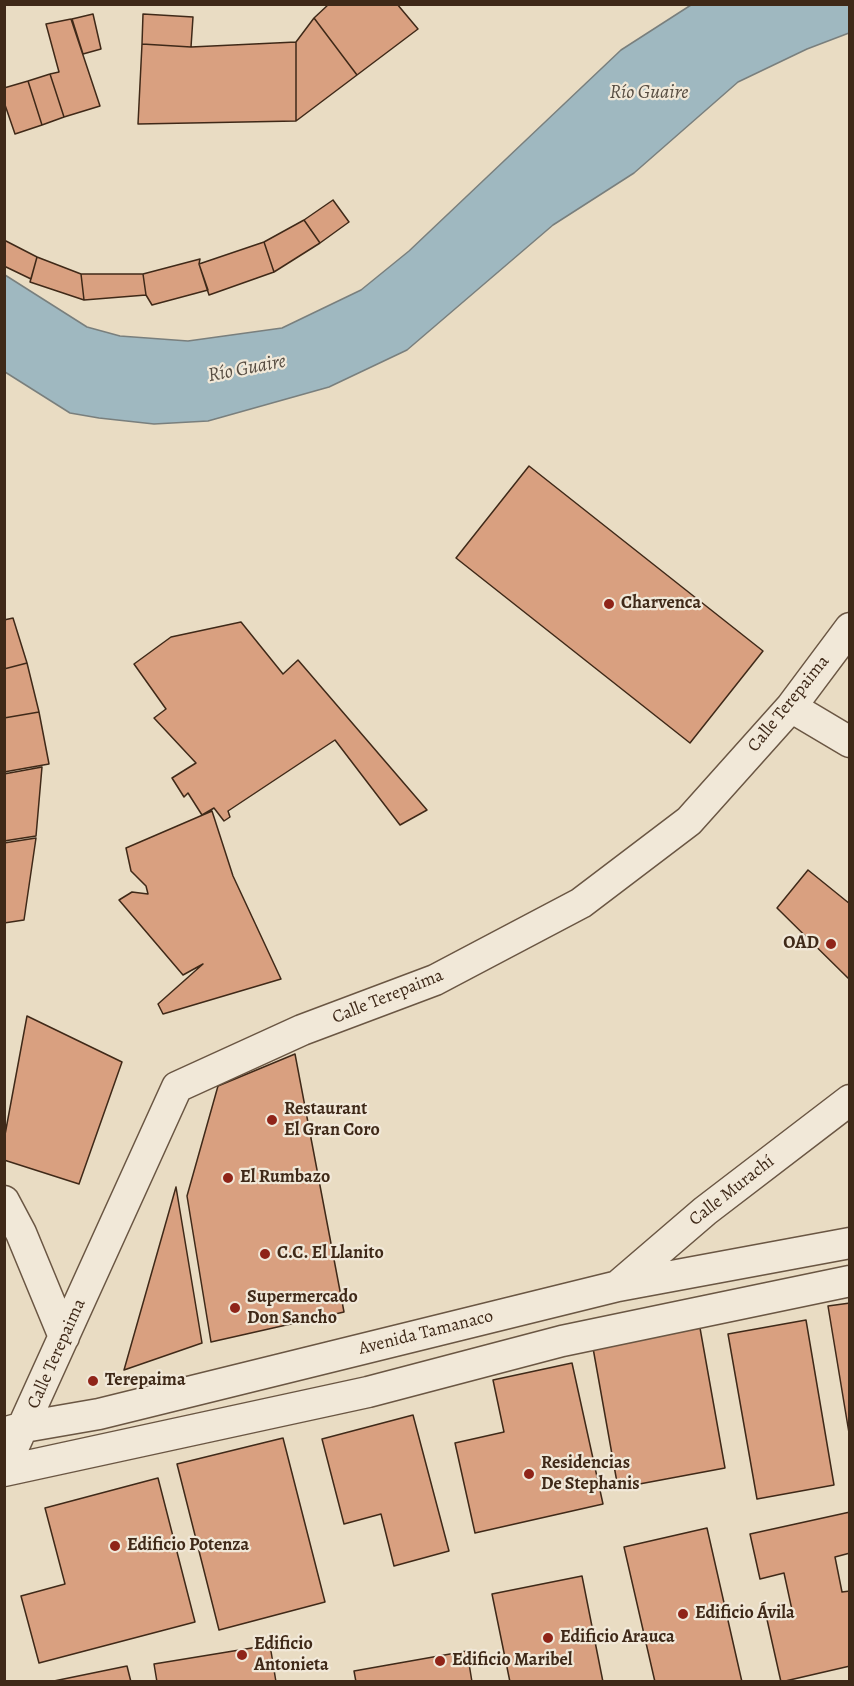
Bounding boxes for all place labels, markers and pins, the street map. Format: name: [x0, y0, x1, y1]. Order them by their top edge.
place label: Charvenca: [621, 593, 701, 615]
marker: Charvenca: [602, 597, 616, 611]
place label: OAD: [783, 933, 819, 955]
marker: OAD: [824, 937, 838, 951]
place label: Restaurant El Gran Coro: [284, 1099, 380, 1142]
marker: Restaurant El Gran Coro: [265, 1113, 279, 1127]
place label: El Rumbazo: [240, 1167, 330, 1189]
marker: El Rumbazo: [221, 1171, 235, 1185]
place label: C.C. El Llanito: [277, 1243, 384, 1265]
marker: C.C. El Llanito: [258, 1247, 272, 1261]
place label: Supermercado Don Sancho: [247, 1287, 358, 1330]
marker: Supermercado Don Sancho: [228, 1301, 242, 1315]
place label: Terepaima: [105, 1370, 186, 1392]
marker: Terepaima: [86, 1374, 100, 1388]
place label: Residencias De Stephanis: [541, 1453, 640, 1496]
marker: Residencias De Stephanis: [522, 1467, 536, 1481]
place label: Edificio Potenza: [127, 1535, 249, 1557]
marker: Edificio Potenza: [108, 1539, 122, 1553]
place label: Edificio Ávila: [695, 1603, 795, 1625]
marker: Edificio Ávila: [676, 1607, 690, 1621]
place label: Edificio Arauca: [560, 1627, 675, 1649]
marker: Edificio Arauca: [541, 1631, 555, 1645]
place label: Edificio Antonieta: [254, 1634, 329, 1676]
marker: Edificio Antonieta: [235, 1648, 249, 1662]
place label: Edificio Maribel: [452, 1650, 572, 1672]
marker: Edificio Maribel: [433, 1654, 447, 1668]

